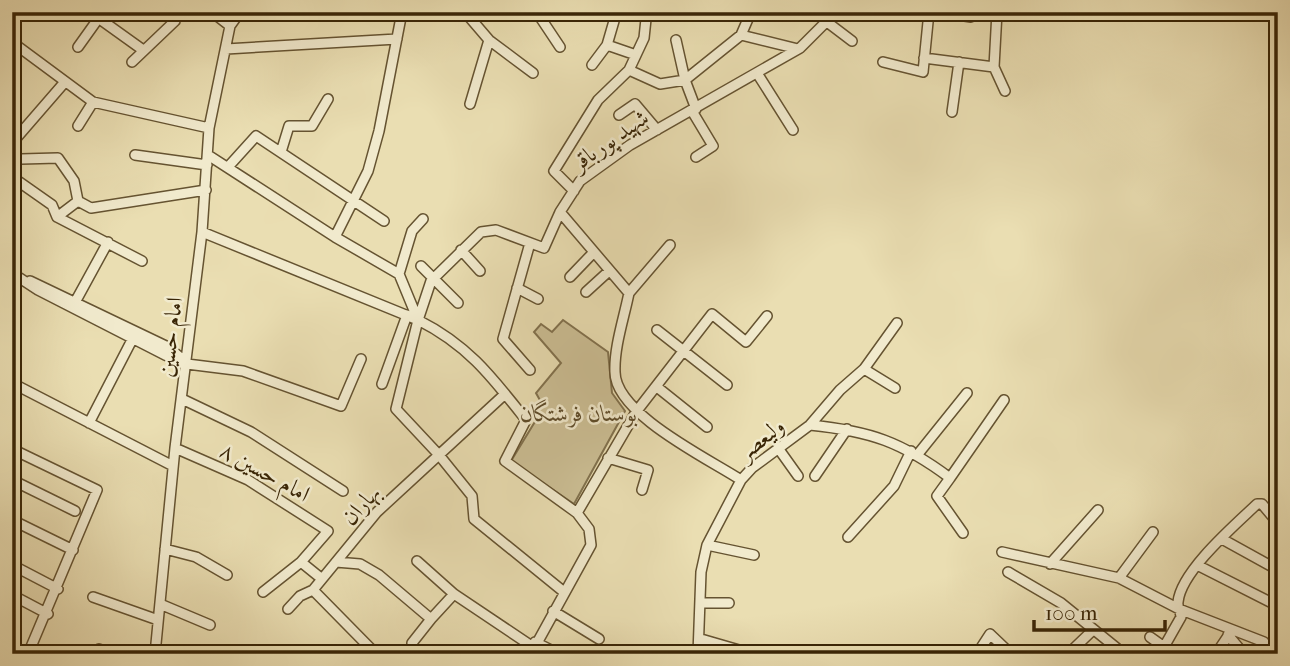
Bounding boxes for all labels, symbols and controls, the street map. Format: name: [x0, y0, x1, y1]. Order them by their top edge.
street label: شهید پورباقر: [565, 104, 655, 180]
street label: امام حسین: [152, 296, 194, 379]
park label: بوستان فرشتگان: [520, 399, 638, 428]
street label: ولیعصر: [731, 412, 791, 469]
street label: امام حسین ۸: [212, 436, 315, 513]
street label: بهاران: [336, 479, 387, 531]
scale bar: [1034, 589, 1166, 633]
text: 100 m: [1045, 601, 1098, 625]

